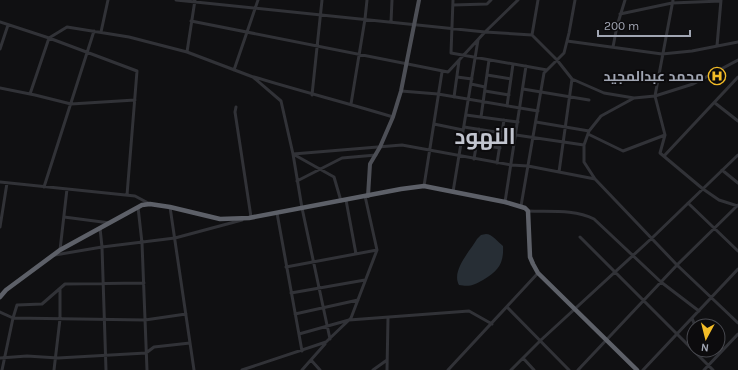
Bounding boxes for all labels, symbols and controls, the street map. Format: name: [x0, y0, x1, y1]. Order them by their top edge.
scale bar: [598, 12, 690, 38]
text: 200 m: [604, 19, 639, 33]
hospital icon: محمد عبدالمجيد: [707, 66, 727, 86]
place label: محمد عبدالمجيد: [604, 68, 704, 85]
district label: النهود: [454, 124, 516, 150]
north arrow: [686, 318, 726, 358]
text: N: [700, 340, 710, 354]

